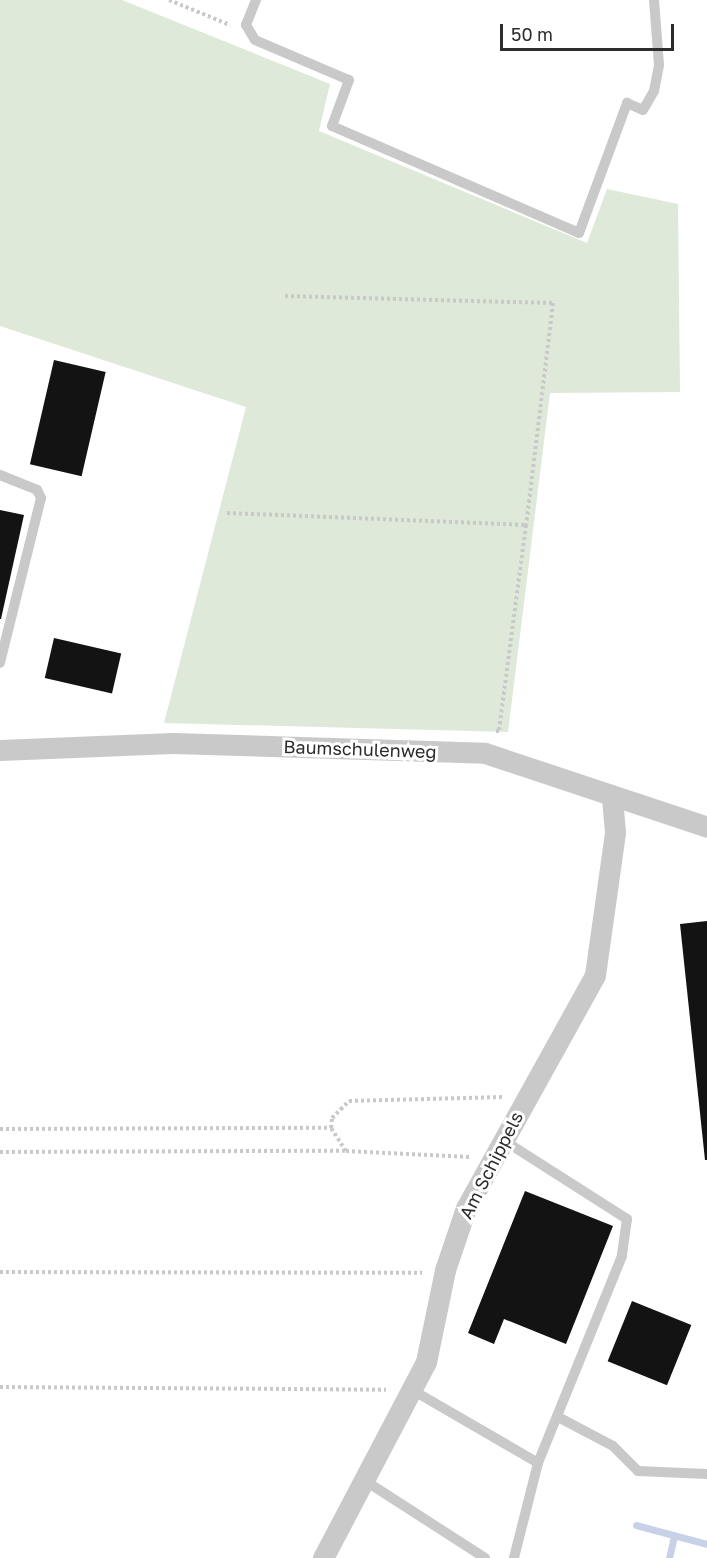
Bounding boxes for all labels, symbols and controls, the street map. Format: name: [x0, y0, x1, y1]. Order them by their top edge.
scale bar: [503, 12, 677, 50]
text: 50 m: [511, 23, 553, 45]
street label: Baumschulenweg: [283, 736, 437, 762]
street label: Am Schippels: [455, 1108, 527, 1222]

